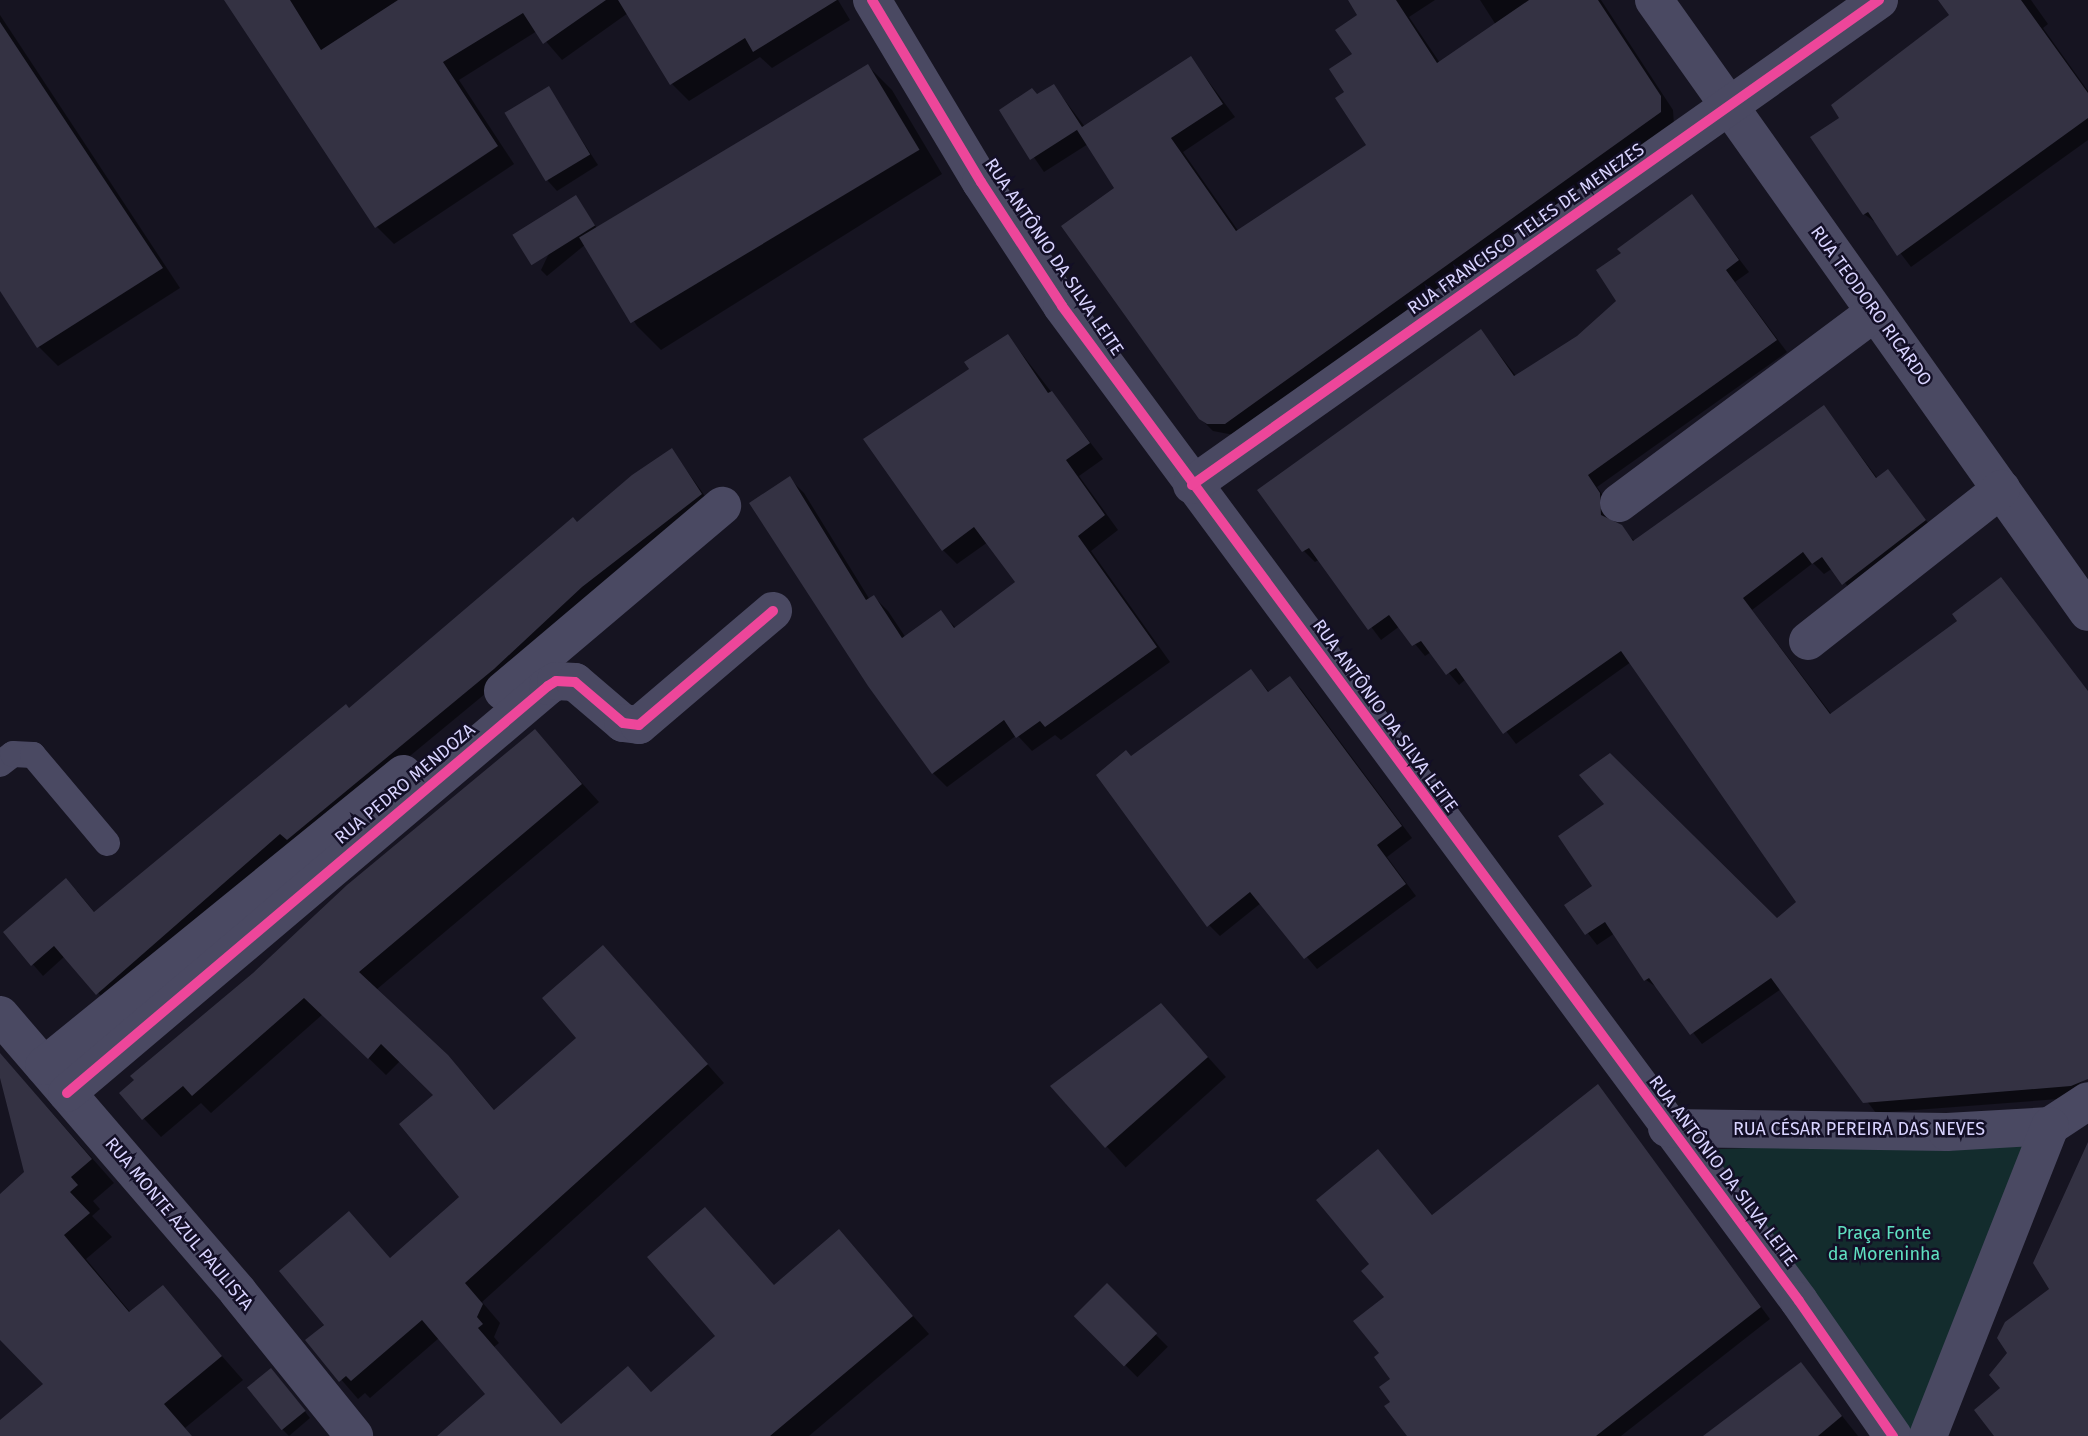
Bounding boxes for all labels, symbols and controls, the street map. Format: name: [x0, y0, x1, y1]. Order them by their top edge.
street label: RUA FRANCISCO TELES DE MENEZES: [1403, 139, 1649, 319]
street label: RUA ANTÔNIO DA SILVA LEITE: [980, 154, 1128, 360]
street label: RUA TEODORO RICARDO: [1806, 222, 1936, 390]
street label: RUA ANTÔNIO DA SILVA LEITE: [1308, 615, 1462, 817]
street label: RUA PEDRO MENDOZA: [330, 719, 480, 849]
street label: RUA ANTÔNIO DA SILVA LEITE: [1644, 1071, 1802, 1271]
street label: RUA CÉSAR PEREIRA DAS NEVES: [1733, 1118, 1985, 1140]
street label: RUA MONTE AZUL PAULISTA: [100, 1133, 258, 1315]
park label: Praça Fonte da Moreninha: [1828, 1223, 1940, 1266]

